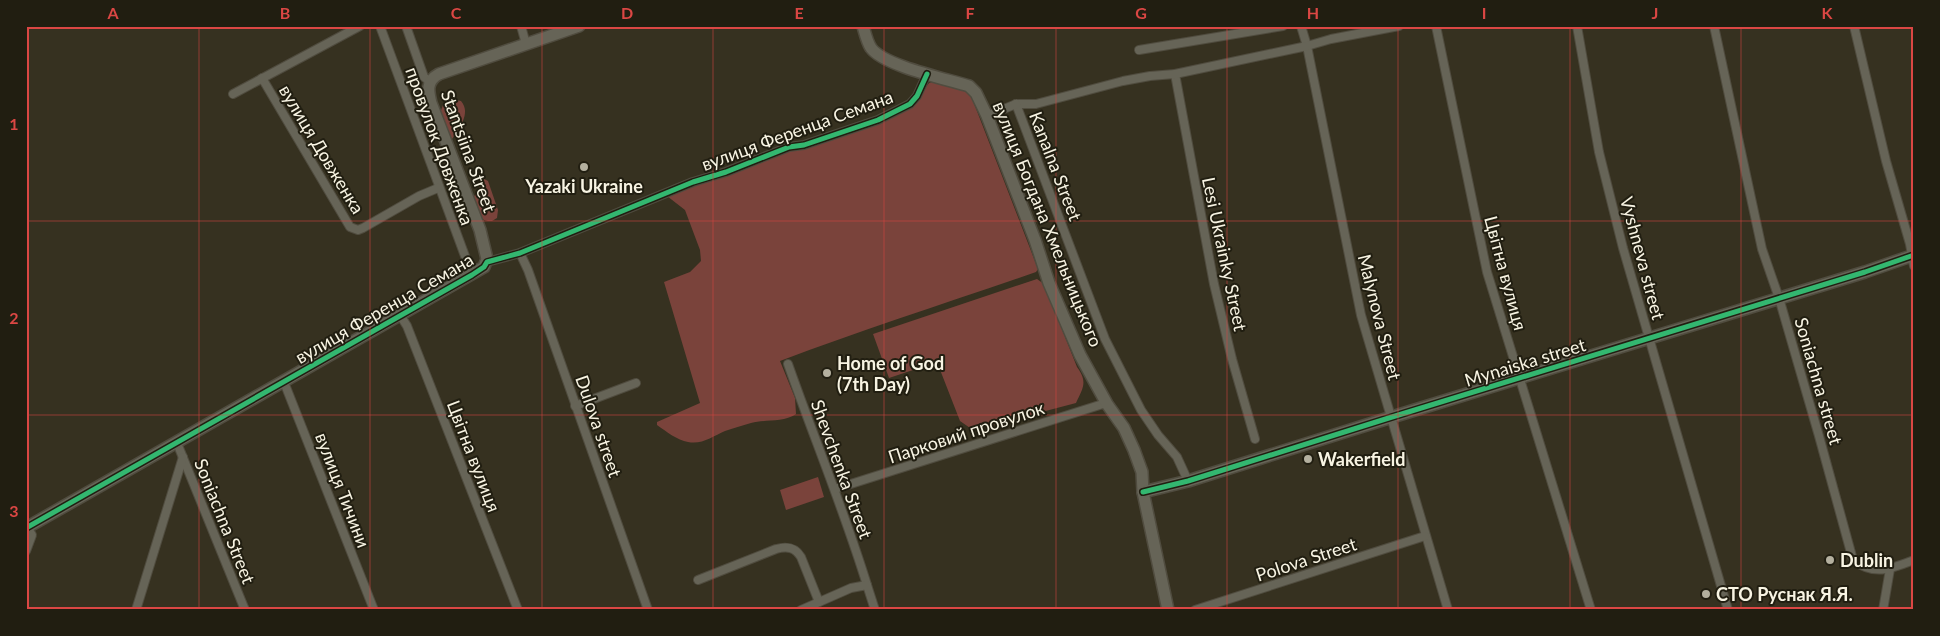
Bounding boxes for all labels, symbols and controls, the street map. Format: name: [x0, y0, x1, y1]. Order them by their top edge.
text: A: [106, 3, 119, 22]
text: B: [280, 3, 290, 22]
text: C: [451, 3, 462, 22]
text: D: [621, 3, 633, 22]
text: E: [794, 3, 804, 22]
text: F: [965, 3, 975, 22]
text: G: [1135, 3, 1147, 22]
text: H: [1307, 3, 1319, 22]
text: I: [1482, 3, 1486, 22]
text: J: [1652, 3, 1658, 22]
text: K: [1822, 3, 1834, 22]
street label: провулок Довженка: [401, 64, 479, 228]
street label: вулиця Довженка: [275, 80, 369, 218]
street label: вулиця Ференца Семана: [698, 85, 896, 175]
street label: Stantsiina Street: [437, 87, 502, 216]
street label: вулиця Богдана Хмельницького: [989, 98, 1107, 350]
street label: Kanalna Street: [1025, 108, 1087, 224]
text: 1: [9, 114, 19, 133]
marker: Yazaki Ukraine: [578, 161, 590, 173]
place label: Yazaki Ukraine: [524, 175, 643, 197]
street label: Lesi Ukrainky Street: [1198, 175, 1252, 333]
street label: Vyshneva street: [1616, 194, 1670, 322]
street label: Цвітна вулиця: [1480, 213, 1532, 333]
street label: вулиця Ференца Семана: [291, 248, 477, 368]
street label: Malynova Street: [1354, 252, 1406, 383]
text: 2: [9, 308, 19, 327]
street label: Soniachna street: [1790, 315, 1848, 448]
street label: Mynaiska street: [1462, 333, 1589, 391]
place label: Home of God (7th Day): [837, 352, 944, 395]
marker: Home of God (7th Day): [821, 367, 833, 379]
street label: Dulova street: [571, 372, 627, 480]
street label: Парковий провулок: [885, 396, 1048, 468]
street label: Цвітна вулиця: [443, 397, 505, 515]
street label: Shevchenka Street: [807, 397, 878, 542]
street label: вулиця Тичини: [311, 429, 375, 551]
place label: Wakerfield: [1318, 448, 1406, 470]
marker: Wakerfield: [1302, 453, 1314, 465]
street label: Soniachna Street: [190, 455, 260, 587]
text: 3: [9, 501, 19, 520]
street label: Polova Street: [1253, 532, 1360, 586]
place label: Dublin: [1840, 549, 1893, 571]
marker: Dublin: [1824, 554, 1836, 566]
place label: СТО Руснак Я.Я.: [1716, 583, 1853, 605]
marker: СТО Руснак Я.Я.: [1700, 588, 1712, 600]

